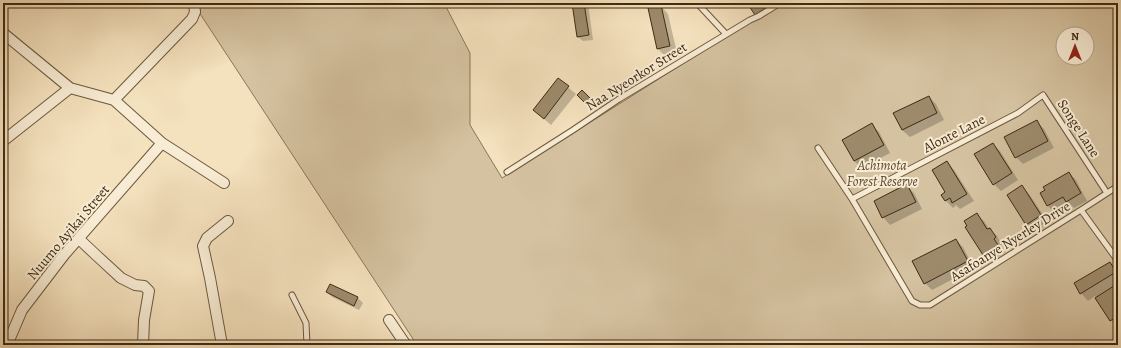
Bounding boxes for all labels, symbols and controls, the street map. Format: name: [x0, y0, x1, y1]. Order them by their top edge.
north arrow: [1055, 26, 1095, 66]
text: N: [1071, 29, 1079, 44]
street label: Naa Nyeorkor Street: [582, 37, 691, 115]
street label: Songe Lane: [1053, 96, 1104, 161]
street label: Alonte Lane: [919, 110, 988, 158]
park label: Achimota Forest Reserve: [846, 156, 918, 191]
street label: Nuumo Ayikai Street: [23, 180, 114, 284]
street label: Asafoanye Nyerley Drive: [946, 197, 1074, 287]

